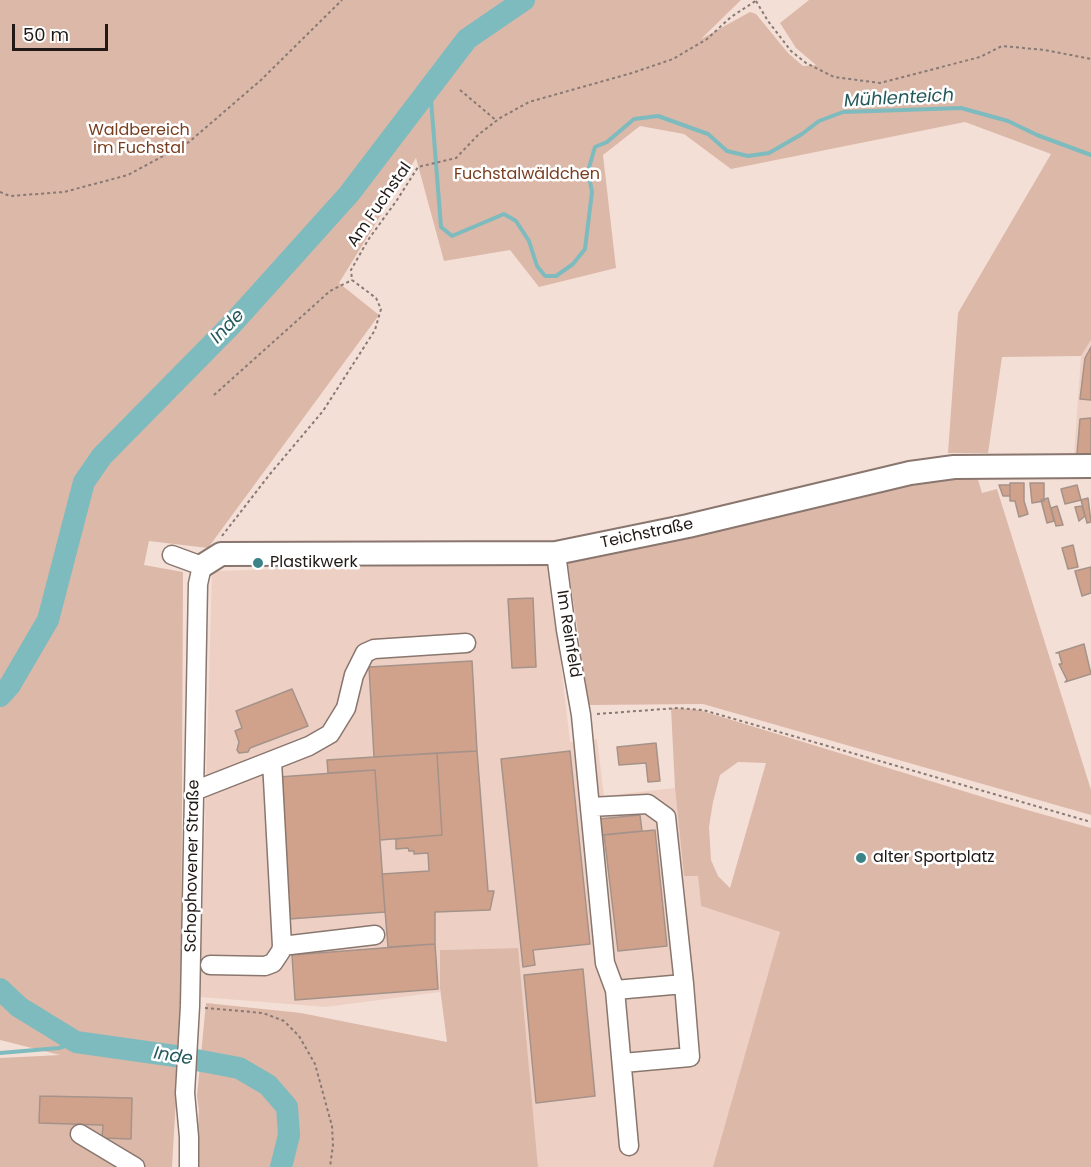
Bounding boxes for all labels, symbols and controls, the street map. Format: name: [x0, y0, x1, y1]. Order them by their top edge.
scale bar: [15, 12, 111, 50]
text: 50 m: [23, 22, 69, 47]
water label: Mühlenteich: [843, 85, 955, 113]
park label: Waldbereich im Fuchstal: [88, 121, 190, 159]
street label: Am Fuchstal: [344, 159, 416, 251]
park label: Fuchstalwäldchen: [454, 165, 600, 185]
water label: Inde: [207, 305, 249, 349]
street label: Teichstraße: [599, 515, 695, 553]
place label: Plastikwerk: [270, 553, 358, 573]
marker: Plastikwerk: [251, 556, 265, 570]
street label: Im Reinfeld: [552, 589, 584, 679]
street label: Schophovener Straße: [182, 779, 204, 953]
place label: alter Sportplatz: [873, 848, 995, 868]
marker: alter Sportplatz: [854, 851, 868, 865]
water label: Inde: [152, 1043, 194, 1071]

